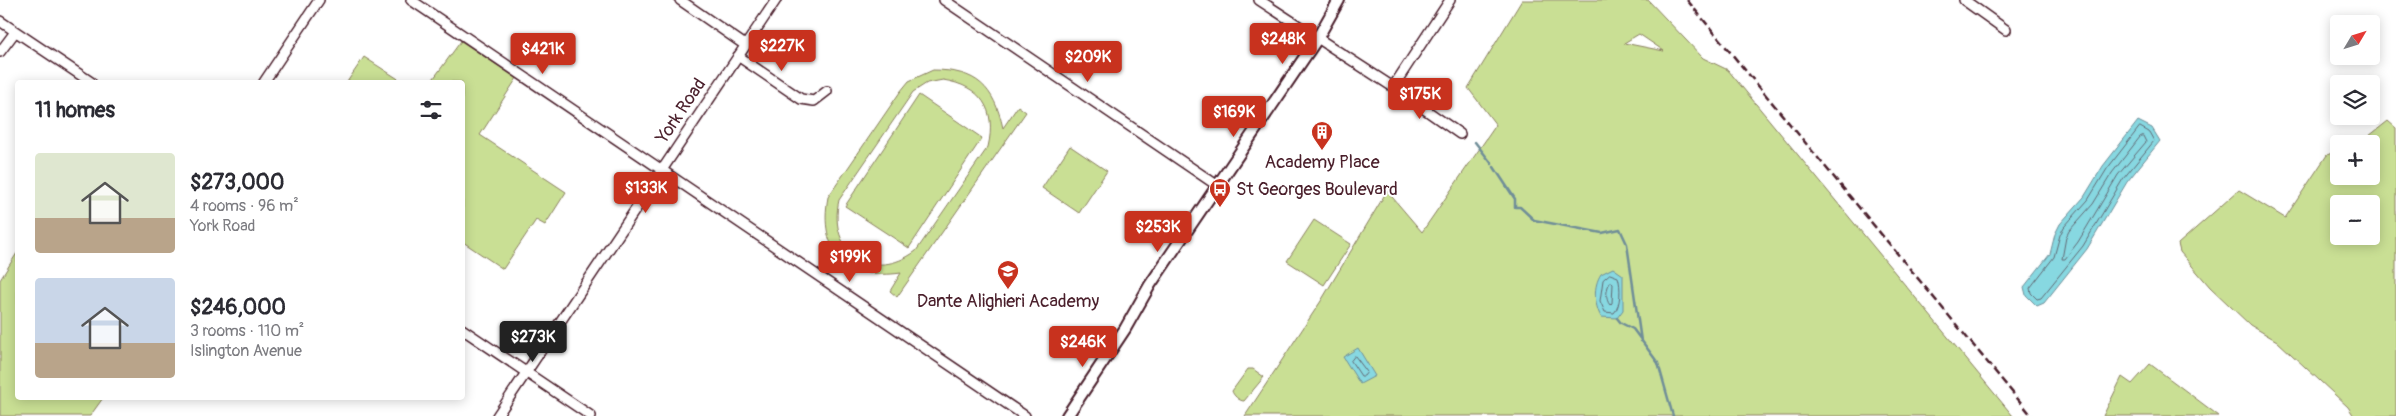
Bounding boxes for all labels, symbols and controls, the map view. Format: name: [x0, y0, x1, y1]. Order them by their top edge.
north arrow: [2330, 15, 2380, 65]
map controls: [2330, 15, 2380, 245]
pin: $248K: [1248, 22, 1318, 65]
text: $248K: [1261, 29, 1305, 49]
pin: $227K: [747, 30, 817, 72]
pin: $421K: [508, 32, 578, 75]
text: $227K: [760, 36, 804, 56]
text: $421K: [522, 39, 564, 59]
pin: $209K: [1053, 41, 1123, 83]
text: $209K: [1065, 47, 1111, 67]
street label: York Road: [650, 74, 711, 149]
button: layers: [2330, 75, 2380, 125]
pin: $175K: [1385, 78, 1455, 120]
text: $175K: [1399, 84, 1441, 104]
icon: filters: [417, 96, 445, 124]
pin: $169K: [1199, 96, 1269, 138]
text: 11 homes: [35, 97, 115, 124]
text: $169K: [1213, 102, 1255, 122]
building icon: Academy Place: [1310, 120, 1334, 151]
button: +: [2330, 135, 2380, 185]
place label: Academy Place: [1264, 151, 1380, 174]
text: $273,000: [190, 169, 284, 196]
pin: $133K: [611, 172, 681, 214]
icon: home: [75, 173, 135, 233]
bus stop icon: St Georges Boulevard: [1208, 177, 1232, 208]
text: $133K: [625, 178, 667, 198]
place label: St Georges Boulevard: [1236, 178, 1398, 201]
button: −: [2330, 195, 2380, 245]
text: 4 rooms · 96 m²: [190, 196, 299, 216]
pin: $253K: [1123, 210, 1193, 253]
text: York Road: [190, 216, 255, 236]
text: $253K: [1136, 217, 1180, 237]
pin: $199K: [815, 240, 885, 283]
text: $199K: [829, 247, 871, 267]
school or university icon: Dante Alighieri Academy: [996, 259, 1020, 290]
place label: Dante Alighieri Academy: [917, 290, 1099, 313]
text: $246,000: [190, 294, 286, 321]
icon: home: [75, 298, 135, 358]
pin: $273K: [498, 320, 568, 363]
text: 3 rooms · 110 m²: [190, 321, 304, 341]
pin: $246K: [1048, 326, 1118, 368]
text: $273K: [511, 327, 555, 347]
text: $246K: [1060, 332, 1106, 352]
text: Islington Avenue: [190, 341, 302, 361]

